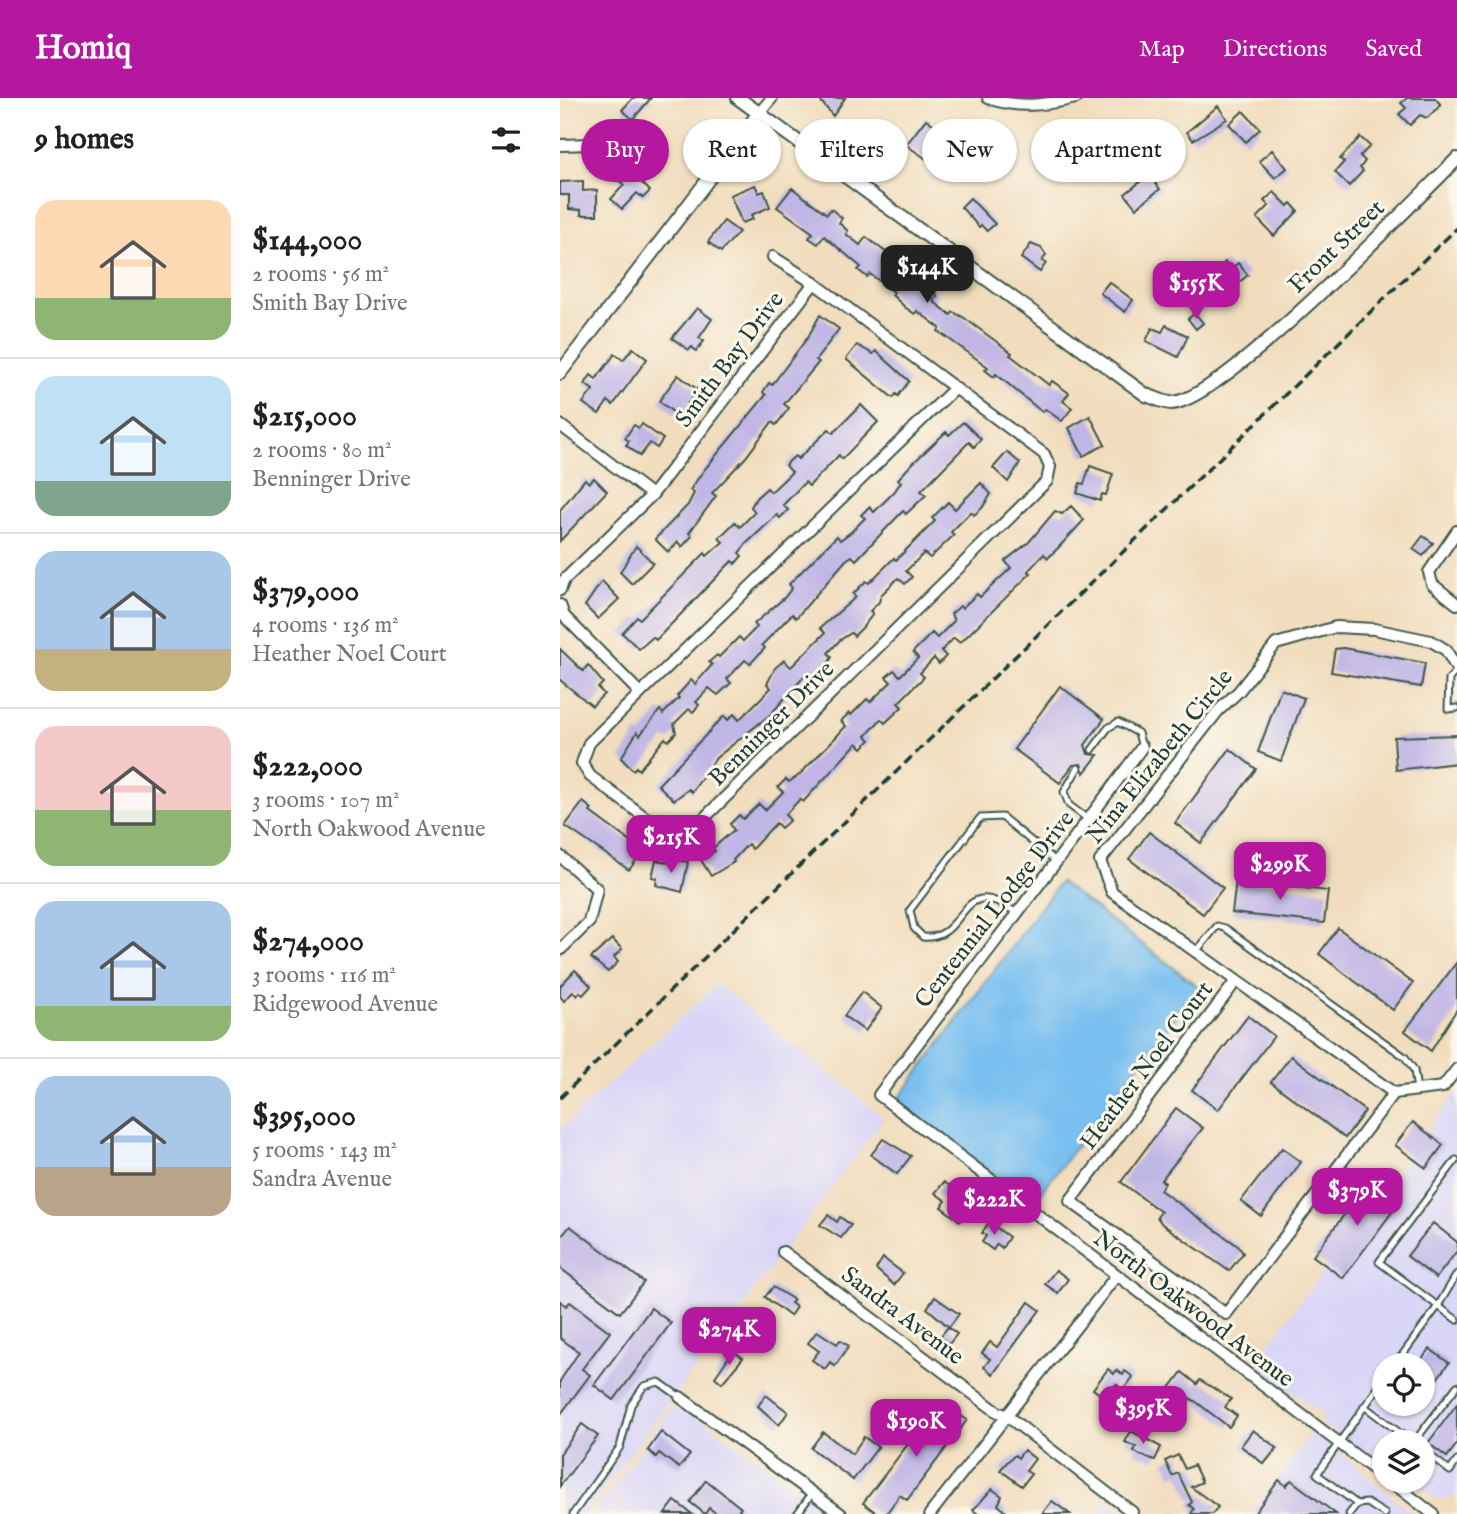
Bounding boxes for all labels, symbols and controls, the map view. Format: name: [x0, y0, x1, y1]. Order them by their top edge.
text: Homiq: [35, 28, 131, 70]
text: Map: [1139, 34, 1185, 65]
text: Directions: [1223, 34, 1327, 65]
text: Saved: [1365, 34, 1422, 65]
chip: Buy: [581, 119, 669, 182]
chip: Rent: [683, 119, 781, 182]
chip: Filters: [795, 119, 908, 182]
chip: New: [922, 119, 1017, 182]
chip: Apartment: [1031, 119, 1186, 182]
text: 9 homes: [35, 121, 134, 159]
icon: filters: [487, 121, 525, 159]
street label: Front Street: [1282, 193, 1392, 301]
text: $144,000: [252, 222, 362, 260]
icon: home: [91, 228, 175, 312]
pin: $144K: [878, 246, 976, 305]
text: $144K: [897, 253, 957, 282]
text: 2 rooms · 56 m²: [252, 260, 389, 289]
pin: $155K: [1147, 262, 1245, 321]
text: $155K: [1169, 269, 1223, 298]
street label: Smith Bay Drive: [669, 286, 791, 434]
text: Smith Bay Drive: [252, 289, 408, 318]
text: $215,000: [252, 398, 357, 436]
icon: home: [91, 404, 175, 488]
text: 2 rooms · 80 m²: [252, 436, 392, 465]
text: Benninger Drive: [252, 465, 411, 494]
text: $379,000: [252, 573, 359, 611]
icon: home: [91, 579, 175, 663]
text: 4 rooms · 136 m²: [252, 611, 399, 640]
text: Heather Noel Court: [252, 640, 447, 669]
street label: Benninger Drive: [703, 655, 842, 794]
street label: Nina Elizabeth Circle: [1080, 663, 1240, 851]
text: $222,000: [252, 748, 363, 786]
icon: home: [91, 754, 175, 838]
text: 3 rooms · 107 m²: [252, 786, 400, 815]
street label: Centennial Lodge Drive: [908, 805, 1082, 1015]
text: North Oakwood Avenue: [252, 815, 486, 844]
pin: $215K: [622, 816, 720, 875]
text: $215K: [642, 823, 700, 852]
pin: $299K: [1231, 842, 1329, 902]
text: $299K: [1250, 850, 1310, 879]
text: $274,000: [252, 923, 364, 961]
icon: home: [91, 929, 175, 1013]
text: 3 rooms · 116 m²: [252, 961, 396, 990]
street label: Heather Noel Court: [1074, 976, 1221, 1156]
text: Ridgewood Avenue: [252, 990, 438, 1019]
text: $395,000: [252, 1098, 356, 1136]
icon: home: [91, 1104, 175, 1188]
text: 5 rooms · 143 m²: [252, 1136, 397, 1165]
text: Sandra Avenue: [252, 1165, 392, 1194]
pin: $379K: [1308, 1168, 1406, 1228]
text: $379K: [1328, 1176, 1386, 1205]
pin: $222K: [945, 1178, 1043, 1237]
text: $222K: [963, 1185, 1025, 1214]
street label: North Oakwood Avenue: [1086, 1223, 1300, 1395]
street label: Sandra Avenue: [834, 1260, 970, 1373]
pin: $274K: [680, 1308, 778, 1367]
text: $274K: [698, 1315, 760, 1344]
map controls: [1372, 1353, 1435, 1493]
button: locate: [1372, 1353, 1435, 1416]
pin: $395K: [1094, 1386, 1192, 1446]
text: $395K: [1115, 1394, 1171, 1423]
pin: $190K: [867, 1400, 965, 1459]
text: $190K: [886, 1407, 946, 1436]
button: layers: [1372, 1430, 1435, 1493]

